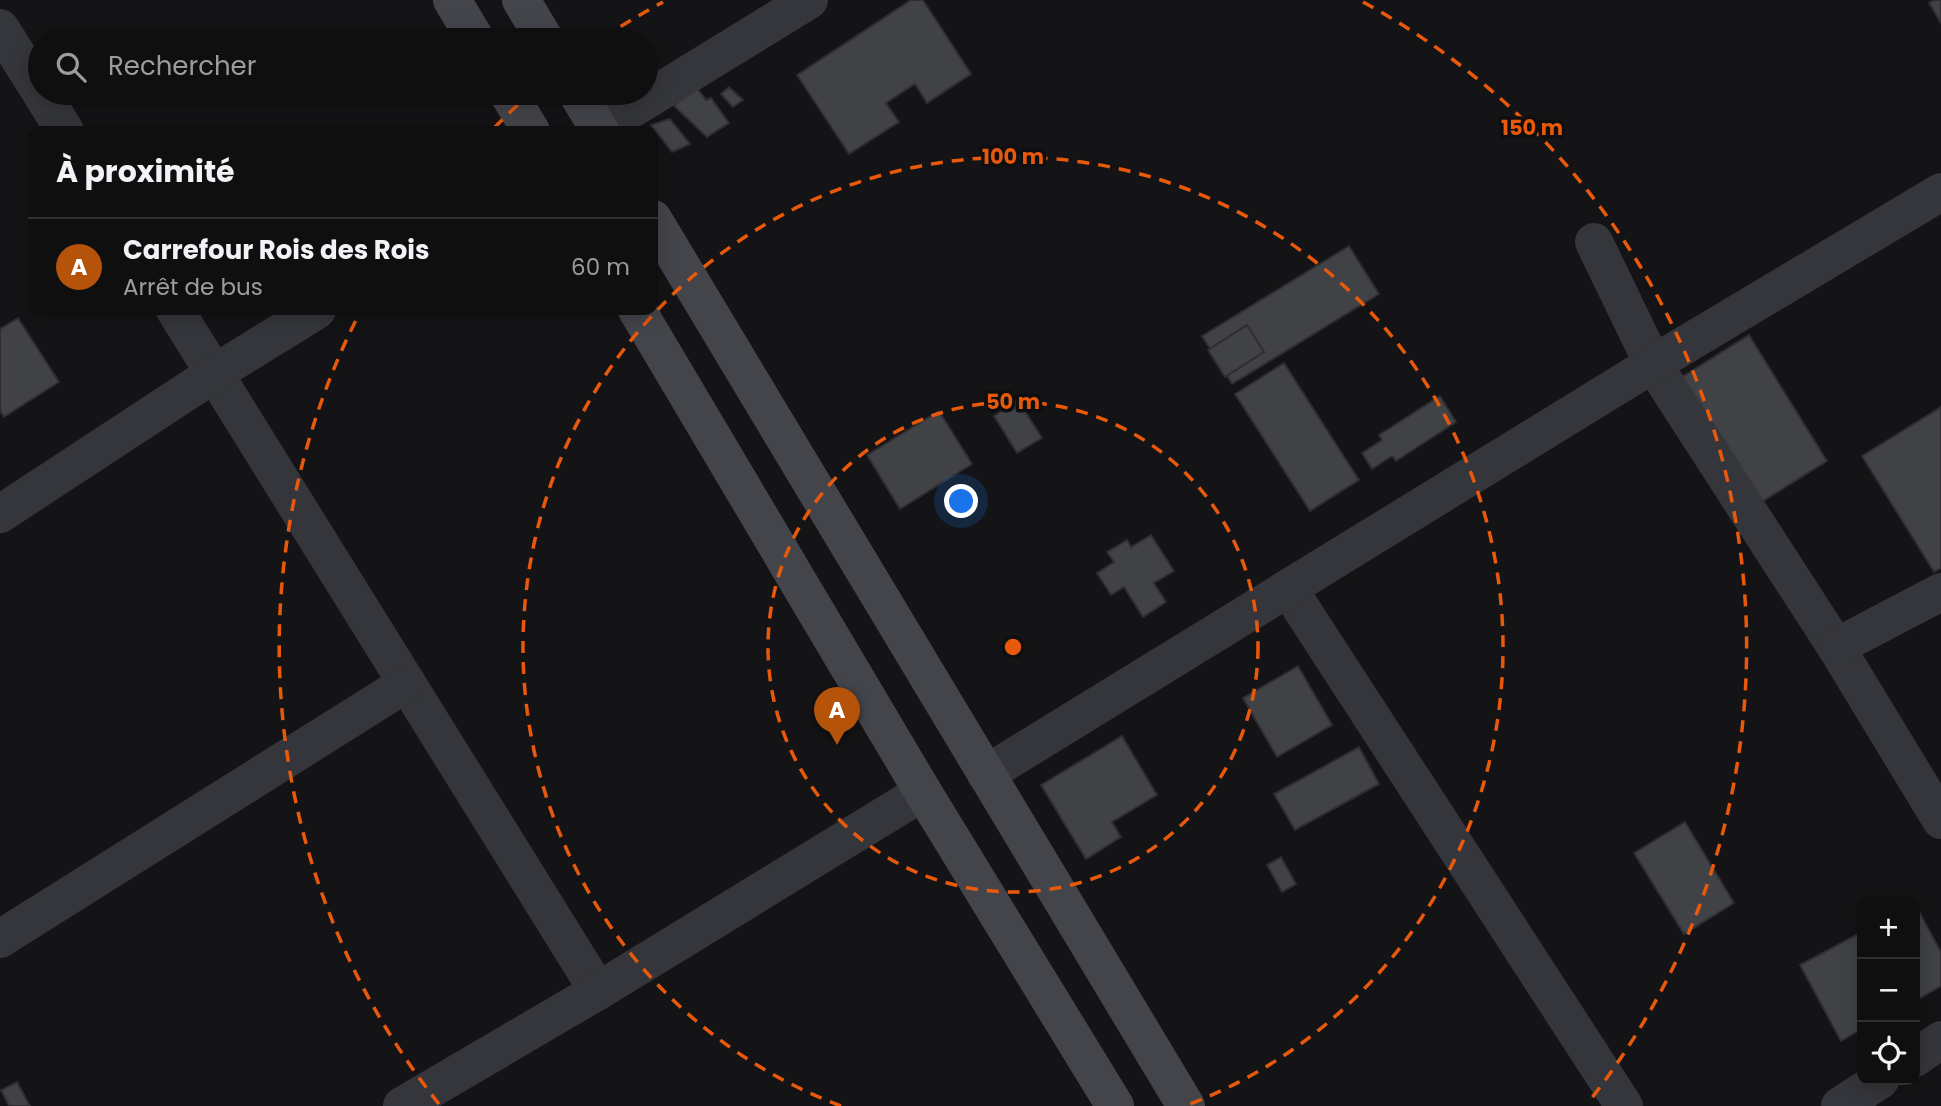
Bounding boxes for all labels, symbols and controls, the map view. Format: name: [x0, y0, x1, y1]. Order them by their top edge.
search box: [28, 28, 658, 105]
icon: search: [52, 48, 90, 86]
text: Rechercher: [108, 48, 256, 84]
text: 150 m: [1501, 113, 1563, 142]
text: 100 m: [982, 142, 1044, 171]
text: À proximité: [56, 150, 235, 193]
text: Carrefour Rois des Rois: [123, 232, 429, 268]
text: A: [71, 251, 87, 283]
text: 60 m: [571, 251, 630, 283]
text: Arrêt de bus: [123, 271, 263, 303]
text: 50 m: [986, 387, 1040, 416]
your location: [944, 484, 978, 518]
centre of rings: [1001, 635, 1025, 659]
pin: A: [814, 687, 860, 745]
map controls: [1857, 896, 1920, 1085]
button: +: [1857, 896, 1920, 959]
button: −: [1857, 959, 1920, 1022]
button: locate: [1857, 1022, 1920, 1085]

